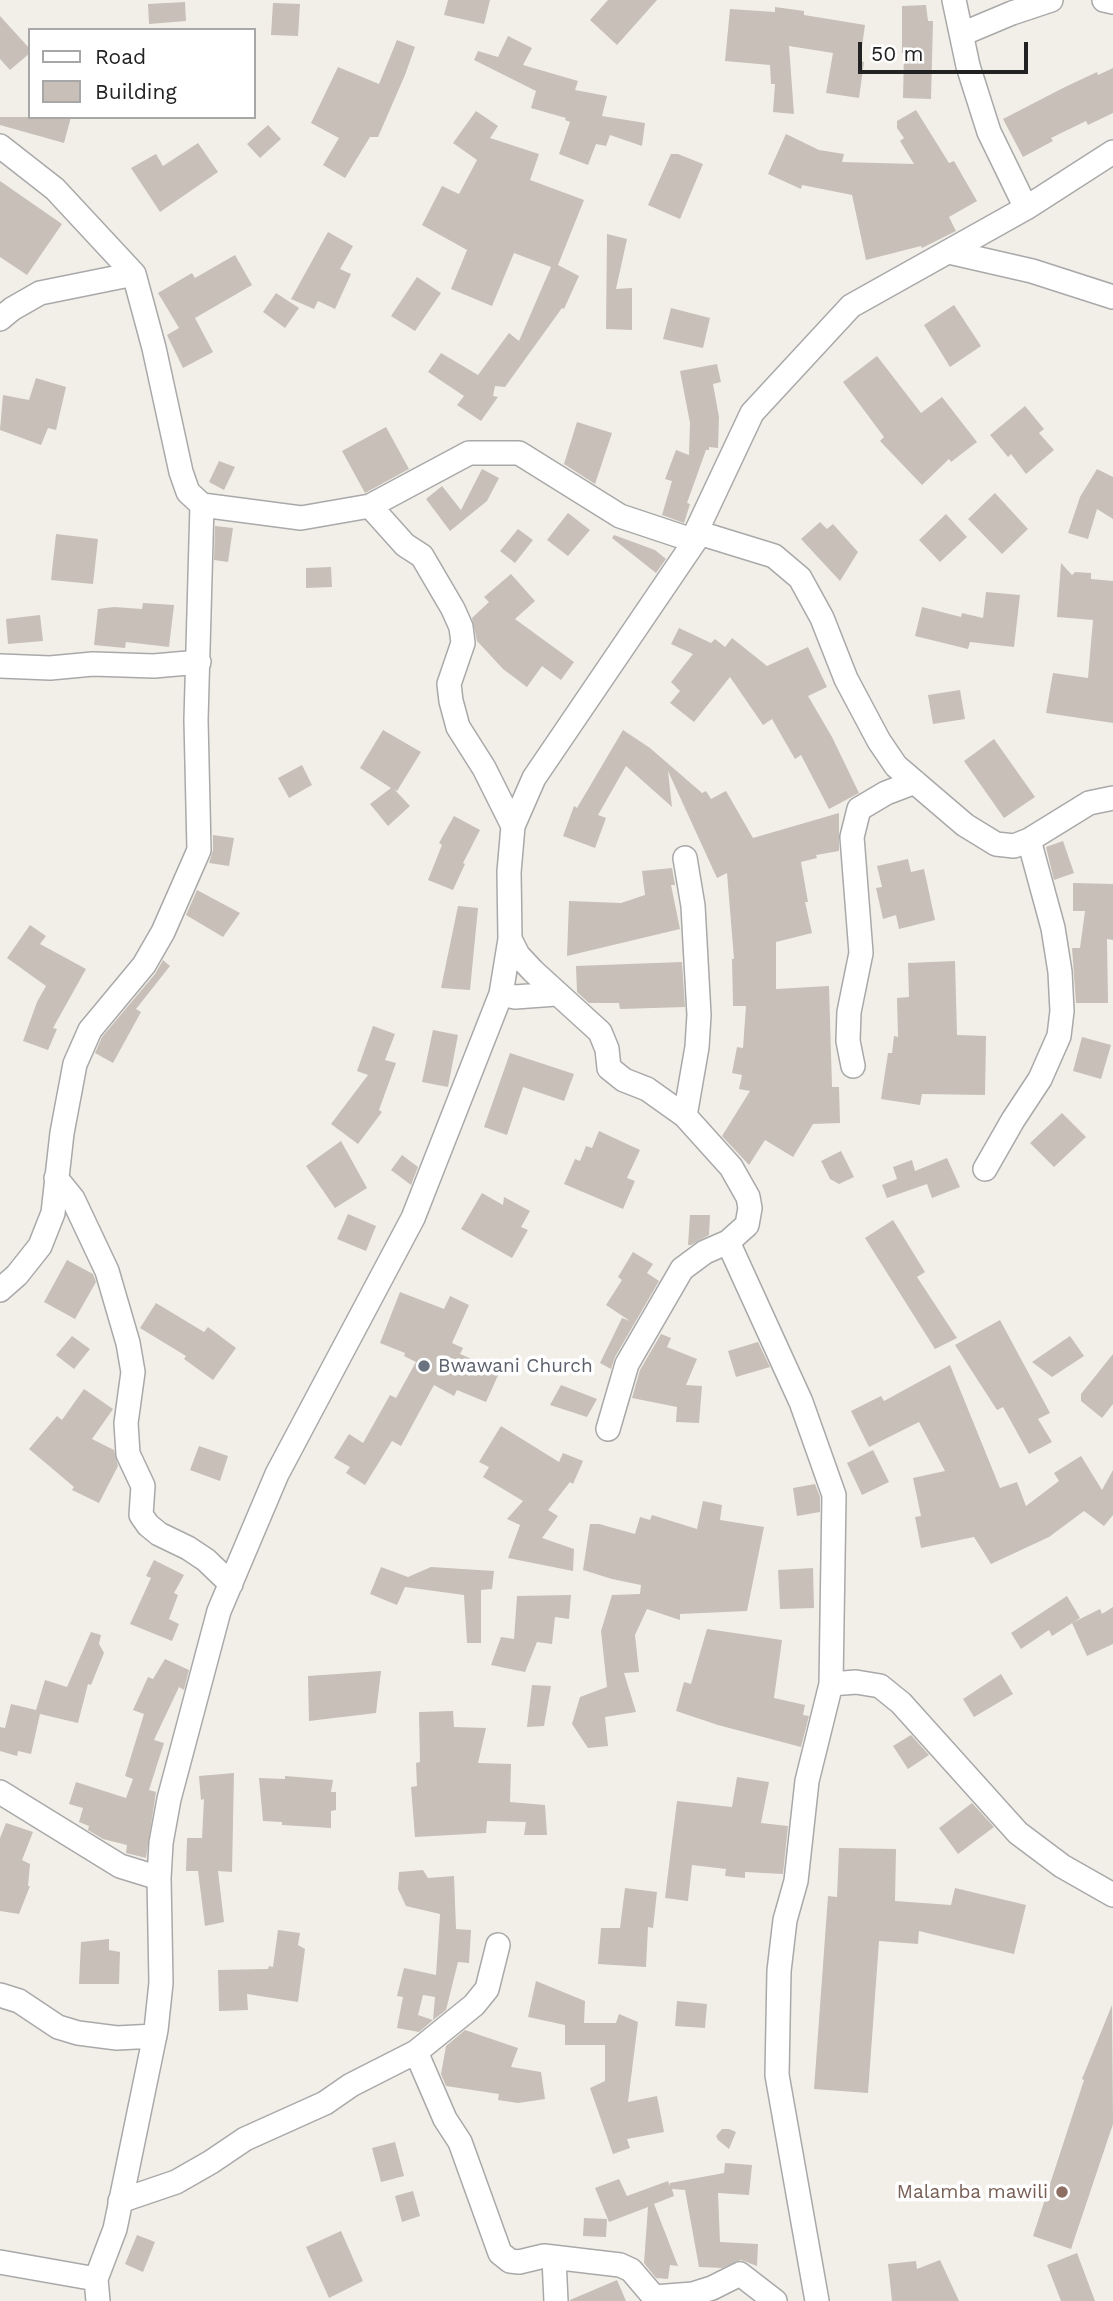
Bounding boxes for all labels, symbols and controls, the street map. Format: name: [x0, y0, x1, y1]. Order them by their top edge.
legend: [28, 28, 256, 119]
scale bar: [861, 28, 1031, 72]
text: 50 m: [871, 41, 923, 66]
text: Road: [95, 44, 146, 69]
text: Building: [95, 79, 177, 104]
place label: Bwawani Church: [438, 1355, 593, 1377]
marker: Bwawani Church: [416, 1358, 432, 1374]
place label: Malamba mawili: [897, 2181, 1048, 2203]
marker: Malamba mawili: [1054, 2184, 1070, 2200]

